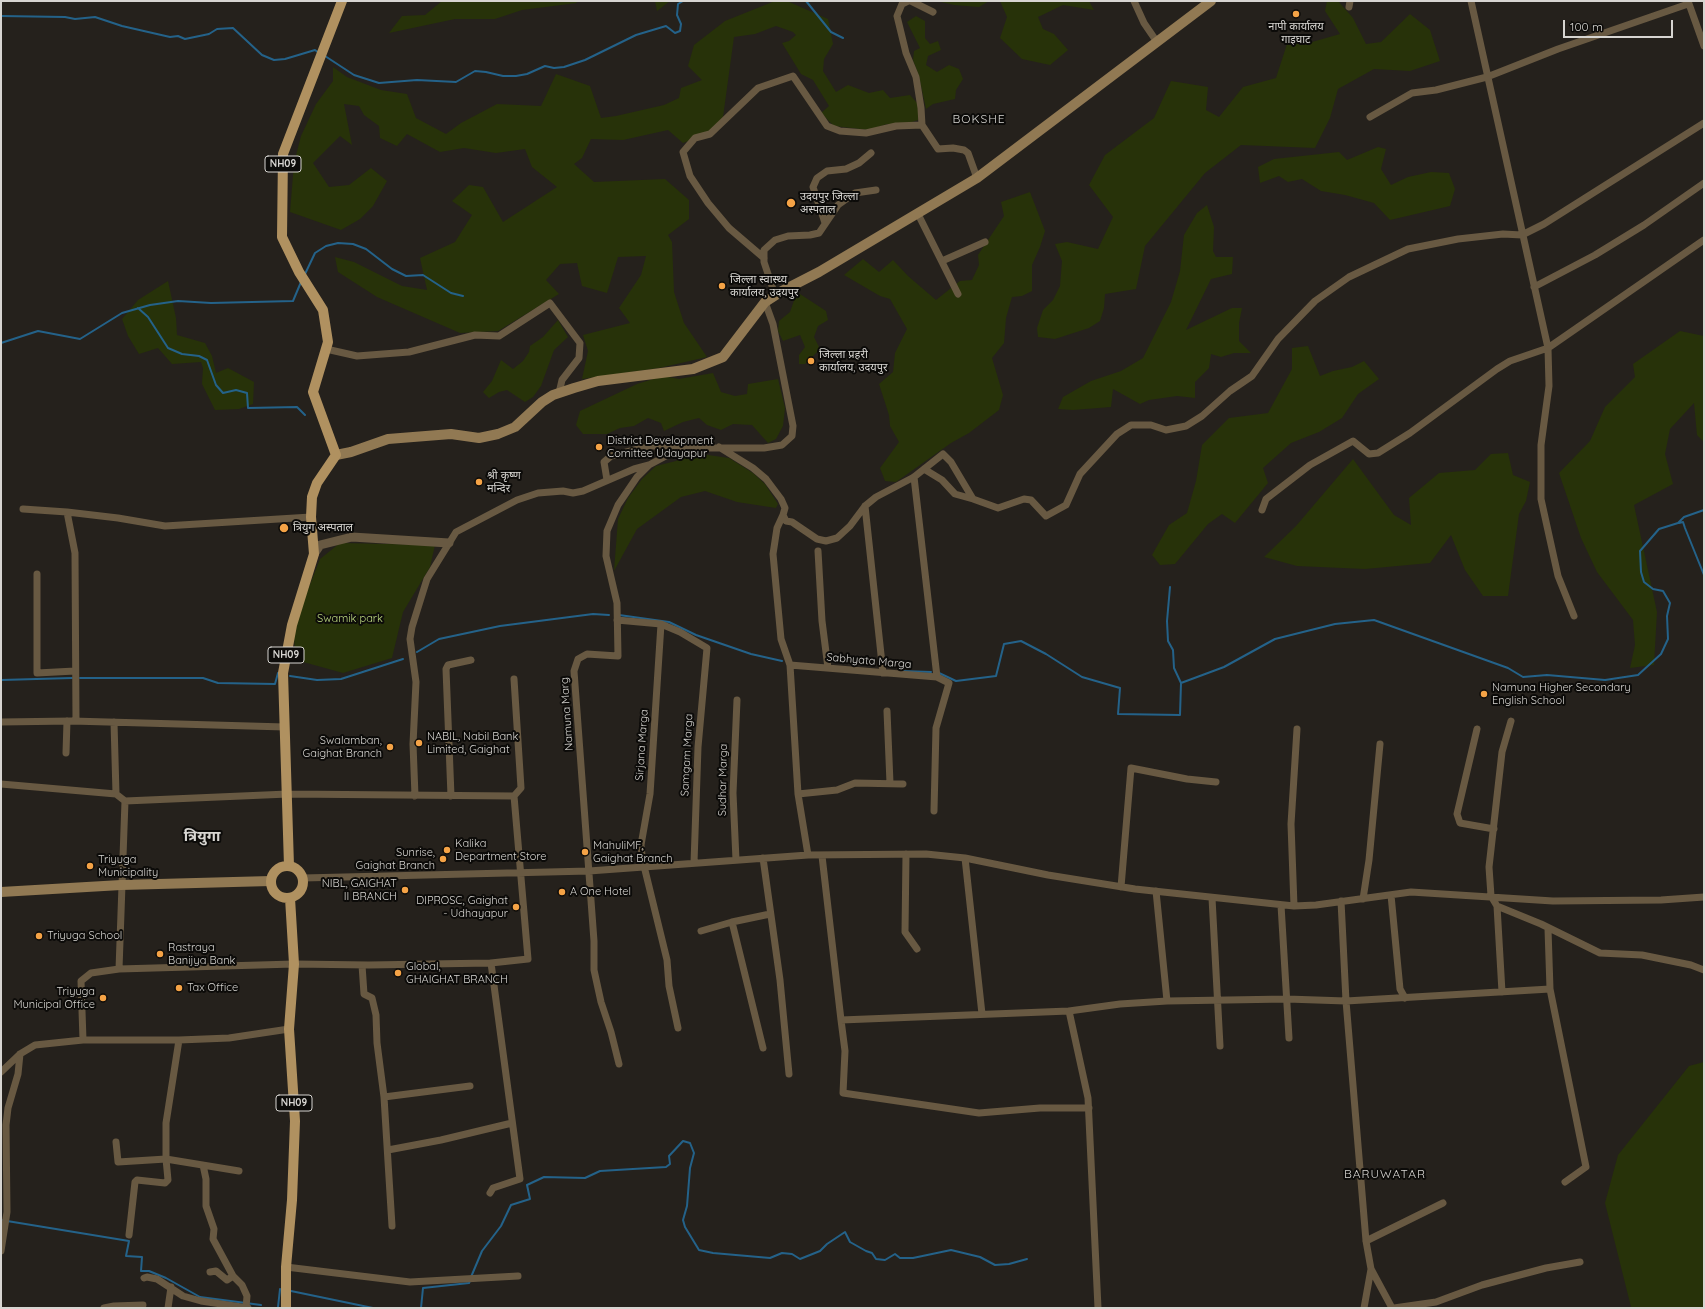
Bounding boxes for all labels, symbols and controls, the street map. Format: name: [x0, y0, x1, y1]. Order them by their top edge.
marker: नापी कार्यालय गाइघाट: [1291, 9, 1301, 19]
scale bar: [1565, 12, 1675, 38]
text: 100 m: [1570, 19, 1603, 34]
place label: नापी कार्यालय गाइघाट: [1268, 20, 1324, 46]
district label: BOKSHE: [952, 112, 1006, 126]
road number: NH09: [265, 156, 301, 172]
place label: उदयपुर जिल्ला अस्पताल: [800, 190, 858, 216]
marker: उदयपुर जिल्ला अस्पताल: [785, 197, 797, 209]
place label: जिल्ला स्वास्थ्य कार्यालय, उदयपुर: [730, 273, 798, 299]
marker: जिल्ला स्वास्थ्य कार्यालय, उदयपुर: [717, 281, 727, 291]
place label: जिल्ला प्रहरी कार्यालय, उदयपुर: [819, 348, 887, 374]
marker: जिल्ला प्रहरी कार्यालय, उदयपुर: [806, 356, 816, 366]
place label: District Development Comittee Udayapur: [607, 434, 713, 460]
marker: District Development Comittee Udayapur: [594, 442, 604, 452]
place label: श्री कृष्ण मन्दिर: [487, 469, 521, 495]
marker: श्री कृष्ण मन्दिर: [474, 477, 484, 487]
place label: त्रियुग अस्पताल: [293, 521, 353, 535]
marker: त्रियुग अस्पताल: [278, 522, 290, 534]
park label: Swamik park: [317, 612, 383, 626]
road number: NH09: [268, 647, 304, 663]
street label: Sabhyata Marga: [826, 651, 912, 671]
street label: Namuna Marg: [558, 677, 576, 751]
place label: Namuna Higher Secondary English School: [1492, 681, 1631, 707]
marker: Namuna Higher Secondary English School: [1479, 689, 1489, 699]
street label: Sirjana Marga: [633, 709, 651, 781]
street label: Samgam Marga: [678, 713, 696, 797]
place label: NABIL, Nabil Bank Limited, Gaighat: [427, 730, 518, 756]
place label: Swalamban, Gaighat Branch: [302, 734, 382, 760]
marker: NABIL, Nabil Bank Limited, Gaighat: [414, 738, 424, 748]
marker: Swalamban, Gaighat Branch: [385, 742, 395, 752]
street label: Sudhar Marga: [716, 744, 730, 816]
district label: त्रियुगा: [184, 827, 220, 845]
place label: Kalika Department Store: [455, 837, 547, 863]
place label: MahuliMF, Gaighat Branch: [593, 839, 673, 865]
marker: Kalika Department Store: [442, 845, 452, 855]
place label: Sunrise, Gaighat Branch: [355, 846, 435, 872]
marker: MahuliMF, Gaighat Branch: [580, 847, 590, 857]
place label: Triyuga Municipality: [98, 853, 158, 879]
marker: Sunrise, Gaighat Branch: [438, 854, 448, 864]
marker: Triyuga Municipality: [85, 861, 95, 871]
place label: NIBL, GAIGHAT II BRANCH: [322, 877, 397, 903]
marker: NIBL, GAIGHAT II BRANCH: [400, 885, 410, 895]
place label: A One Hotel: [570, 885, 631, 899]
marker: A One Hotel: [557, 887, 567, 897]
place label: DIPROSC, Gaighat - Udhayapur: [416, 894, 508, 920]
marker: DIPROSC, Gaighat - Udhayapur: [511, 902, 521, 912]
place label: Triyuga School: [47, 929, 122, 943]
marker: Triyuga School: [34, 931, 44, 941]
place label: Rastraya Banijya Bank: [168, 941, 235, 967]
marker: Rastraya Banijya Bank: [155, 949, 165, 959]
place label: Global, GHAIGHAT BRANCH: [406, 960, 508, 986]
marker: Global, GHAIGHAT BRANCH: [393, 968, 403, 978]
place label: Tax Office: [187, 981, 238, 995]
marker: Tax Office: [174, 983, 184, 993]
place label: Triyuga Municipal Office: [13, 985, 95, 1011]
marker: Triyuga Municipal Office: [98, 993, 108, 1003]
road number: NH09: [276, 1095, 312, 1111]
district label: BARUWATAR: [1344, 1167, 1426, 1181]

